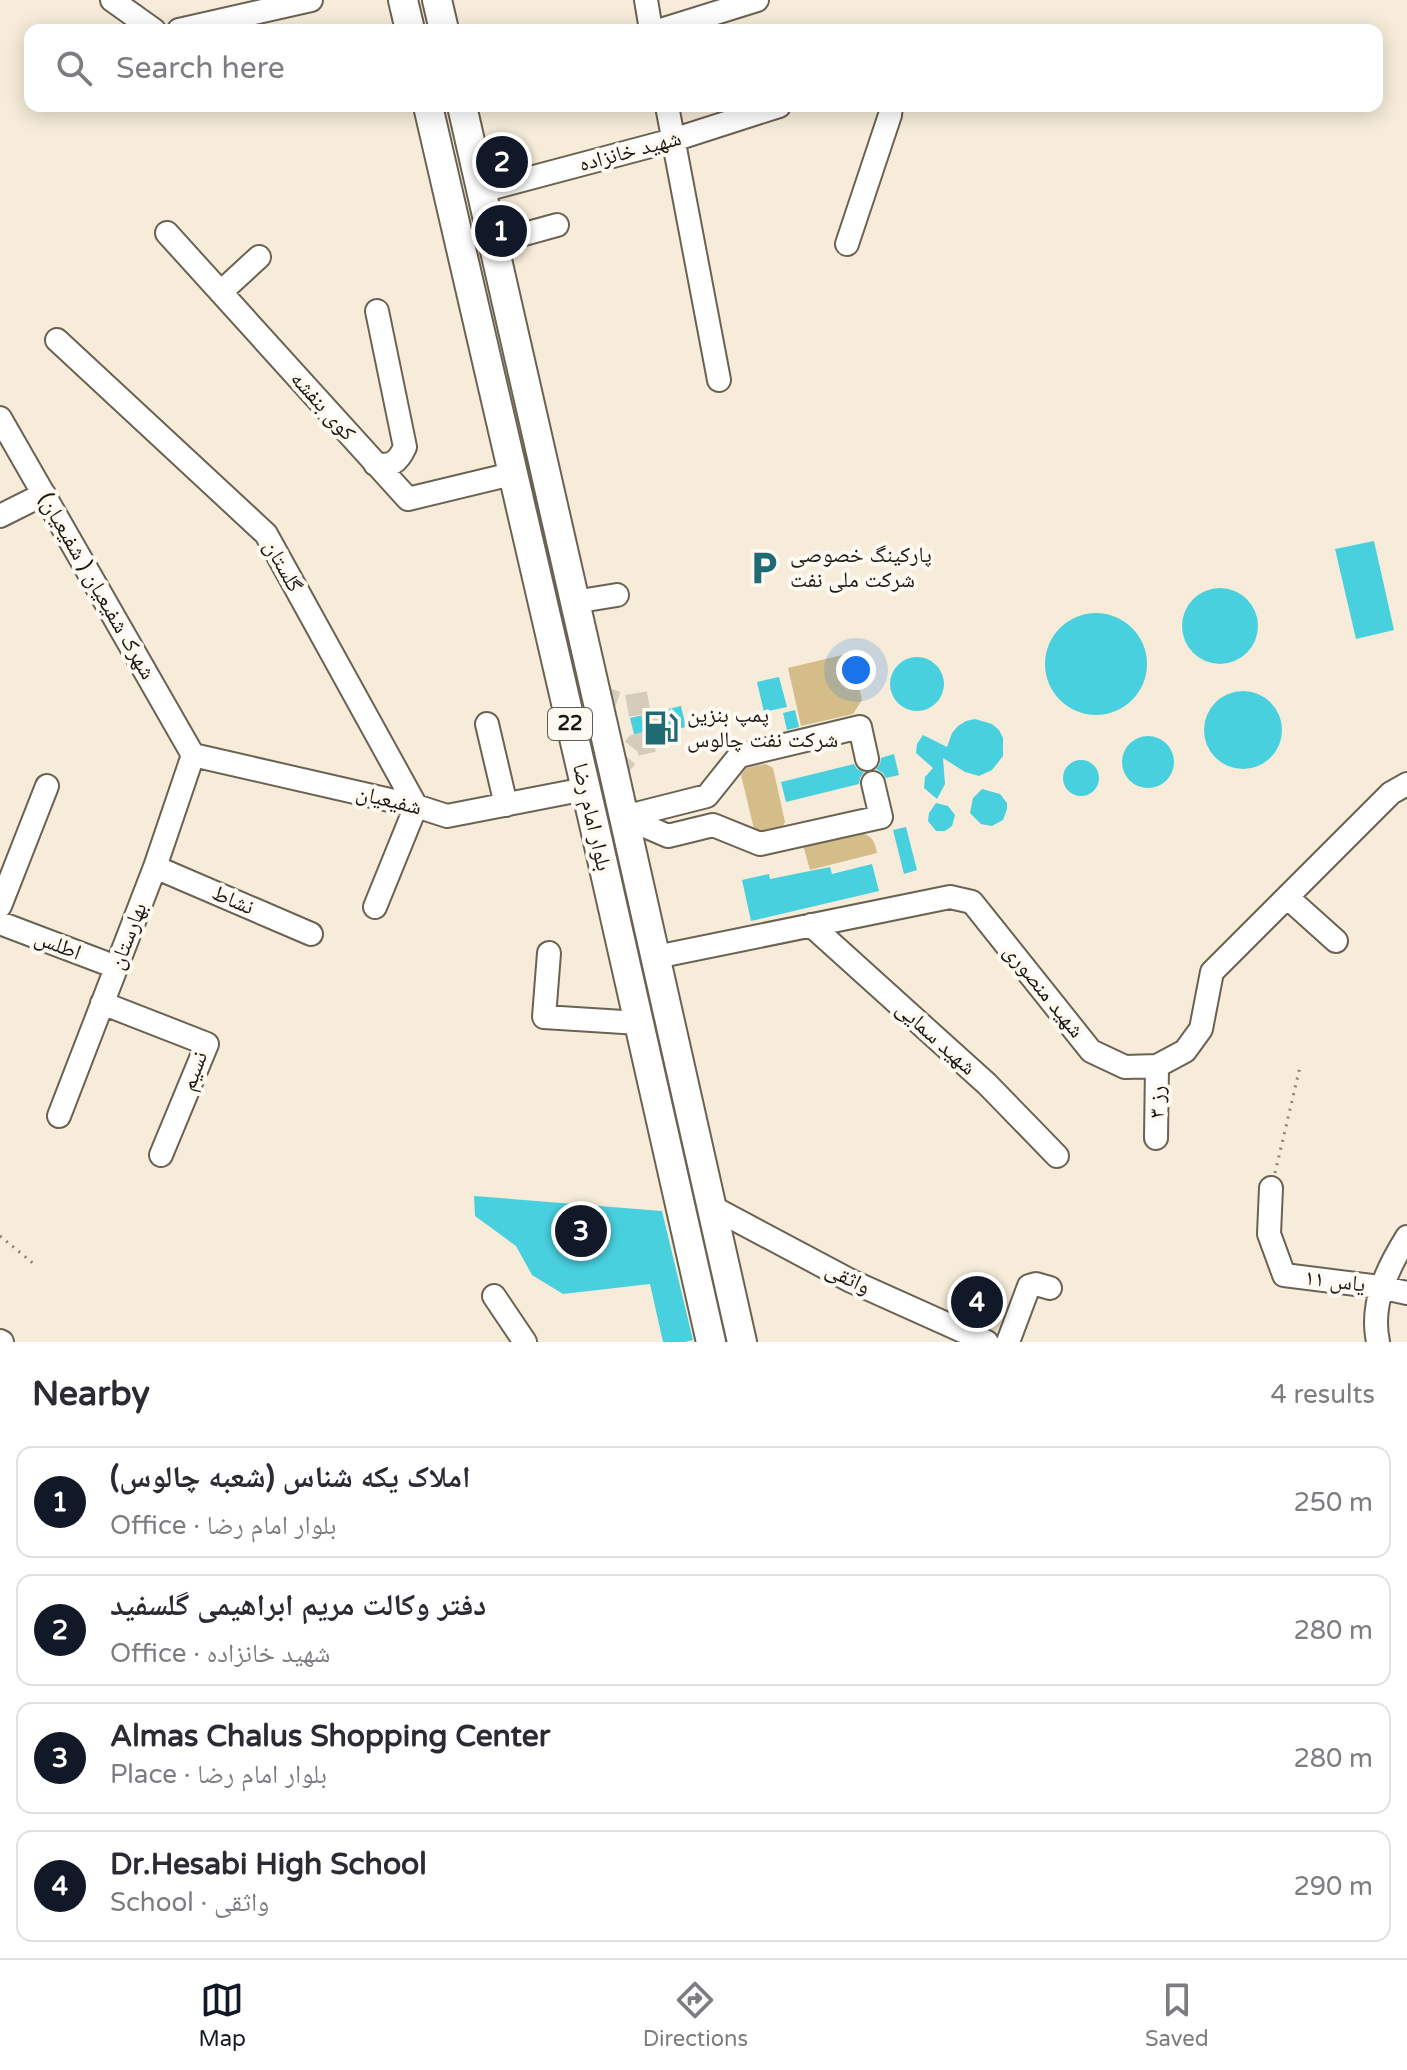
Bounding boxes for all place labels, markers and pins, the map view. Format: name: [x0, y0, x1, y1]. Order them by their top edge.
pin: 2: [476, 132, 528, 192]
pin: 1: [475, 201, 527, 261]
place label: پارکینگ خصوصی شرکت ملی نفت: [790, 542, 932, 593]
parking icon: پارکینگ خصوصی شرکت ملی نفت: [745, 549, 783, 587]
place label: پمپ بنزین شرکت نفت چالوس: [687, 702, 838, 753]
fuel station icon: پمپ بنزین شرکت نفت چالوس: [642, 709, 680, 747]
pin: 3: [555, 1201, 607, 1261]
pin: 4: [951, 1272, 1003, 1332]

